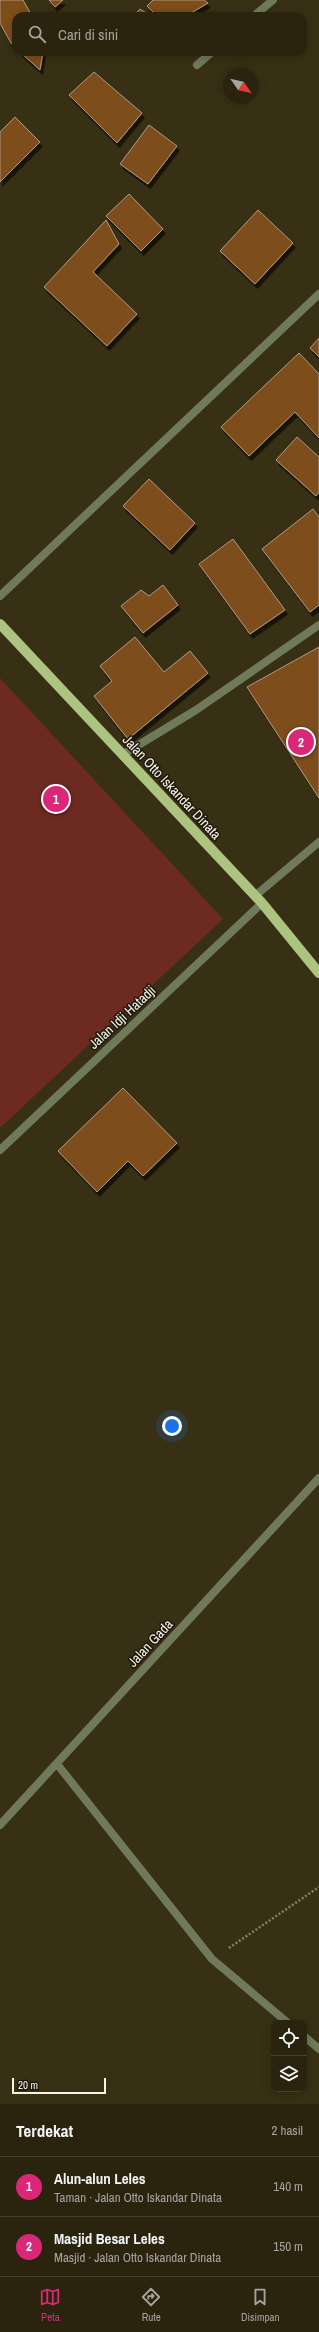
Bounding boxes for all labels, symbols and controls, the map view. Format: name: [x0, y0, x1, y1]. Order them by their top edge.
search box: [12, 12, 307, 56]
icon: search: [26, 23, 48, 45]
text: Cari di sini: [58, 24, 118, 45]
north arrow: [223, 68, 259, 104]
pin: 2: [288, 727, 314, 757]
street label: Jalan Otto Iskandar Dinata: [119, 731, 226, 844]
pin: 1: [43, 784, 69, 814]
street label: Jalan Idji Hatadji: [85, 981, 159, 1053]
your location: [162, 1416, 182, 1436]
street label: Jalan Gada: [123, 1615, 177, 1671]
map controls: [271, 2020, 307, 2092]
button: locate: [271, 2020, 307, 2056]
button: layers: [271, 2056, 307, 2092]
scale bar: [12, 2076, 106, 2095]
text: 20 m: [18, 2078, 38, 2092]
text: Terdekat: [16, 2119, 73, 2142]
text: 2 hasil: [272, 2122, 303, 2139]
text: Alun-alun Leles: [54, 2168, 146, 2189]
text: 1: [26, 2178, 32, 2195]
text: 140 m: [273, 2178, 303, 2195]
text: Taman · Jalan Otto Iskandar Dinata: [54, 2189, 222, 2206]
text: Masjid Besar Leles: [54, 2228, 165, 2249]
text: 2: [26, 2238, 32, 2255]
text: 150 m: [273, 2238, 303, 2255]
text: Masjid · Jalan Otto Iskandar Dinata: [54, 2249, 221, 2266]
tab: Peta: [39, 2286, 61, 2324]
tab: Rute: [140, 2286, 162, 2324]
tab: Disimpan: [241, 2286, 280, 2324]

